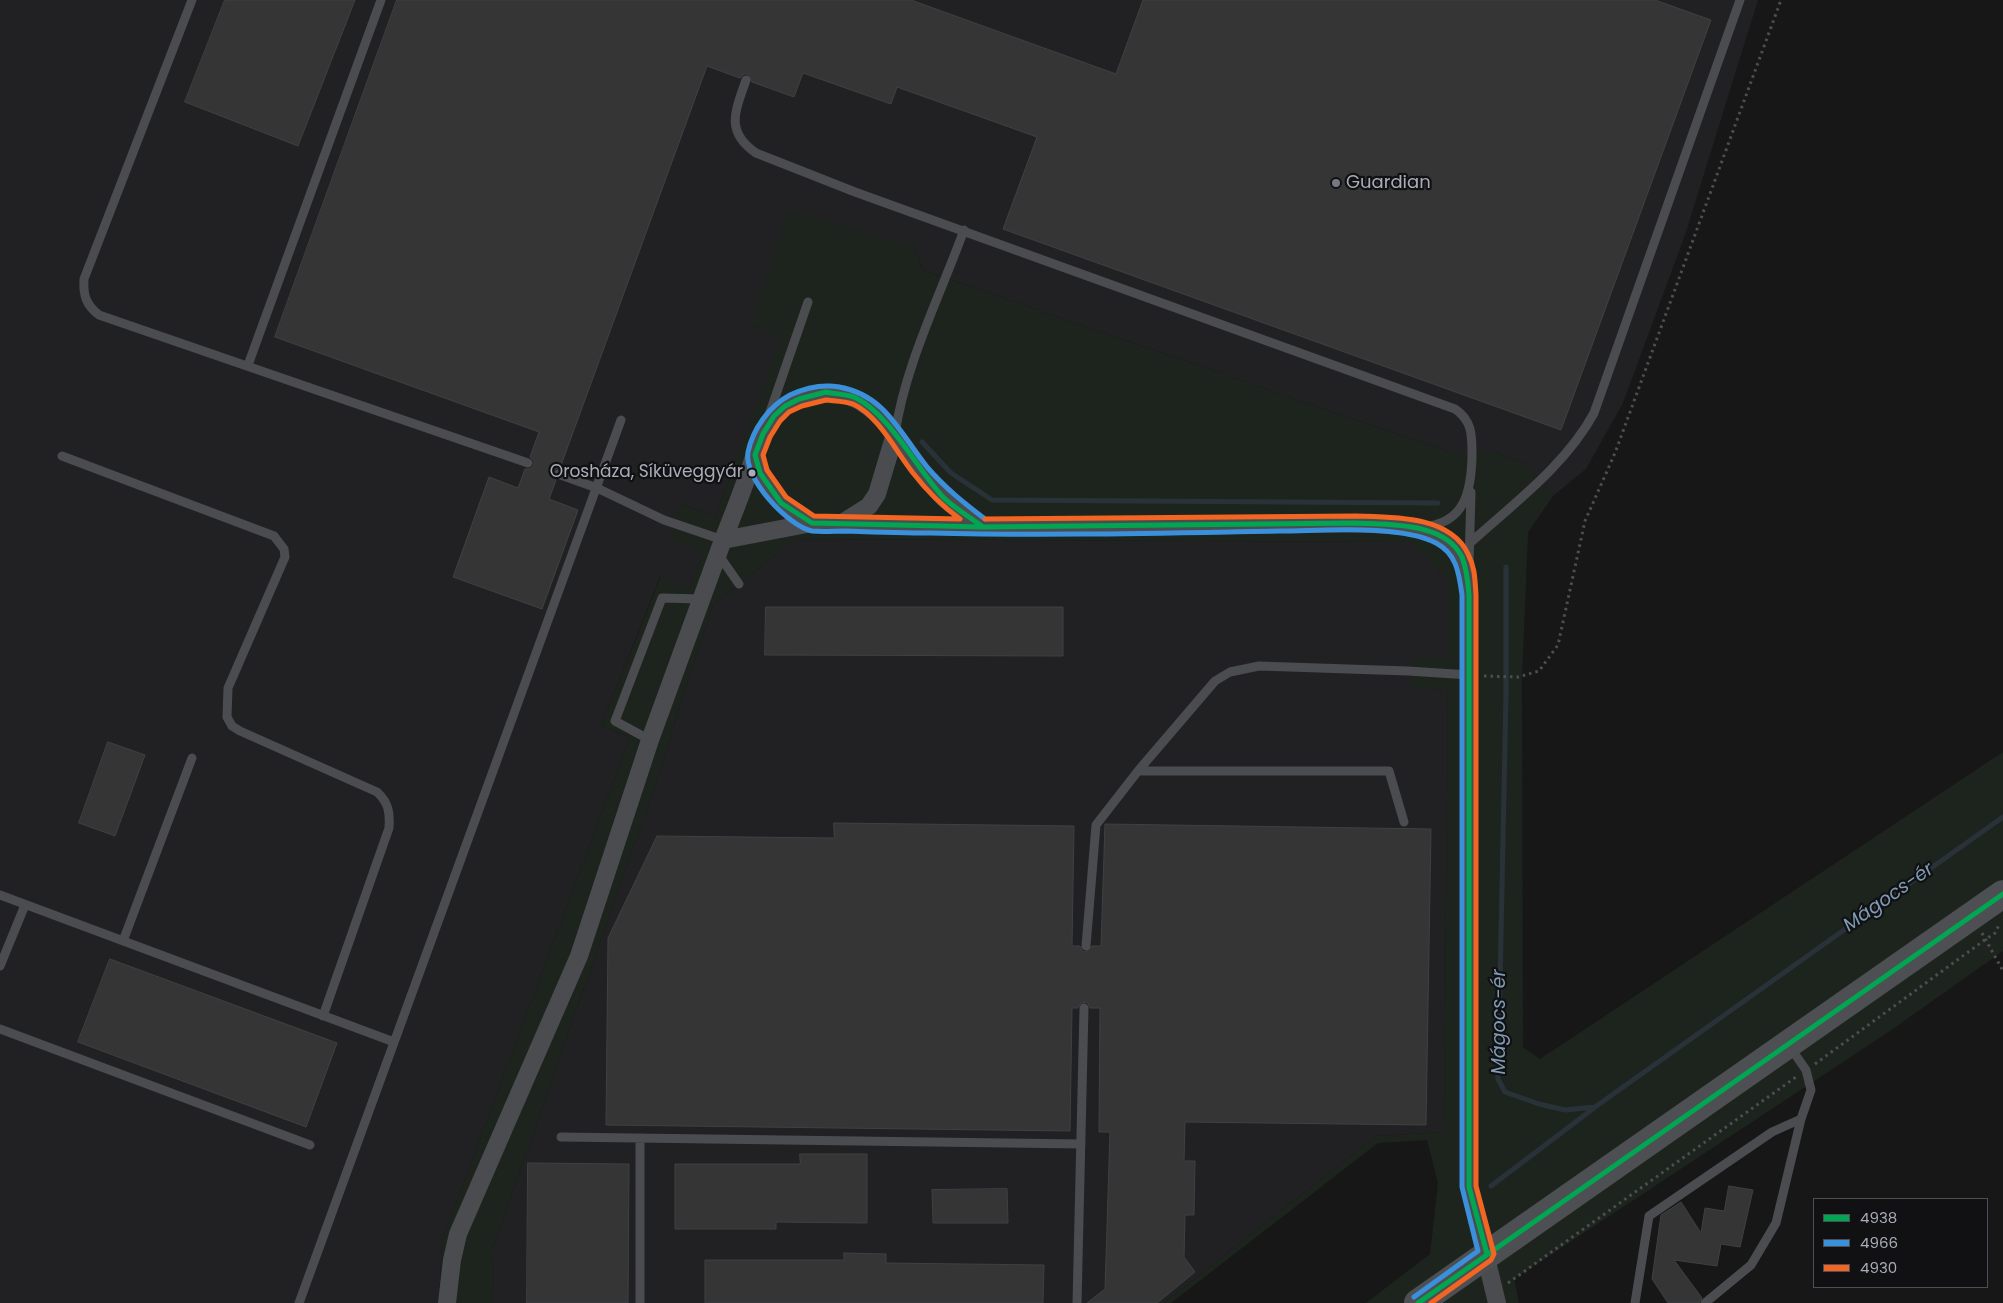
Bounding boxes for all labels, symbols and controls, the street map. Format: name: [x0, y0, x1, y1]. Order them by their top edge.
place label: Guardian: [1346, 172, 1431, 194]
marker: Guardian: [1330, 177, 1342, 189]
place label: Orosháza, Síküveggyár: [550, 463, 743, 483]
marker: Orosháza, Síküveggyár: [747, 468, 757, 478]
water label: Mágocs-ér: [1839, 859, 1939, 937]
water label: Mágocs-ér: [1489, 970, 1511, 1074]
legend: [1813, 1198, 1988, 1288]
text: 4938: [1860, 1207, 1897, 1228]
text: 4966: [1860, 1232, 1898, 1253]
text: 4930: [1860, 1257, 1897, 1278]

